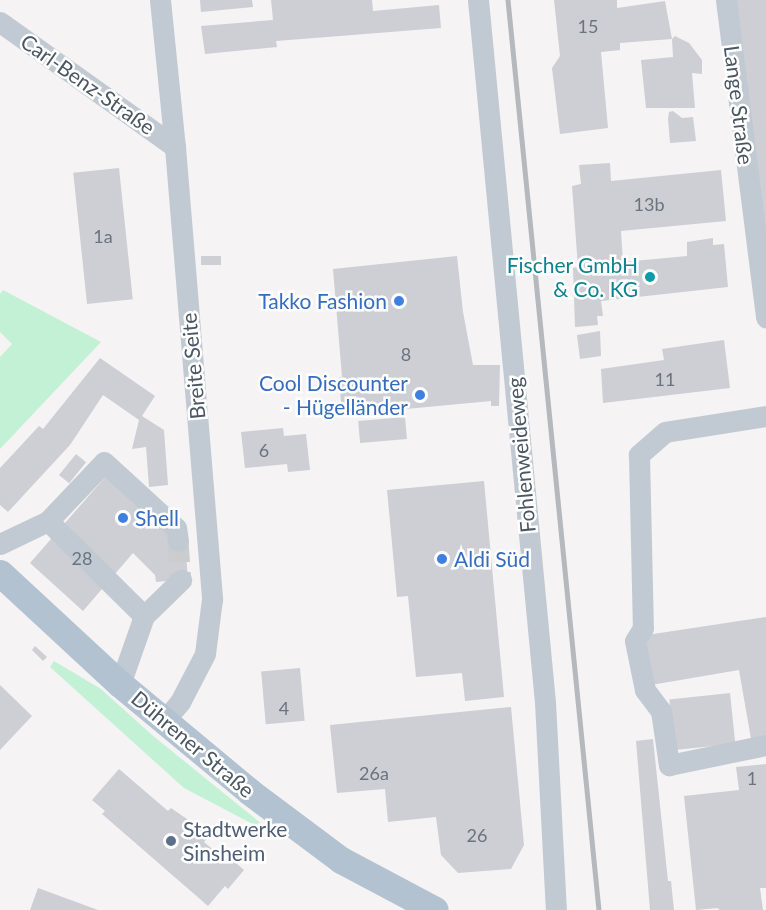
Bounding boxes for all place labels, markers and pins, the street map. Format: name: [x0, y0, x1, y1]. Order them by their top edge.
place label: Fischer GmbH & Co. KG: [506, 252, 638, 302]
marker: Fischer GmbH & Co. KG: [643, 270, 657, 284]
place label: Takko Fashion: [258, 288, 387, 314]
marker: Takko Fashion: [392, 294, 406, 308]
place label: Cool Discounter - Hügelländer: [259, 370, 408, 420]
marker: Cool Discounter - Hügelländer: [413, 388, 427, 402]
place label: Shell: [135, 505, 179, 531]
marker: Shell: [116, 511, 130, 525]
place label: Aldi Süd: [454, 546, 530, 572]
marker: Aldi Süd: [435, 552, 449, 566]
place label: Stadtwerke Sinsheim: [183, 816, 287, 866]
marker: Stadtwerke Sinsheim: [164, 834, 178, 848]

